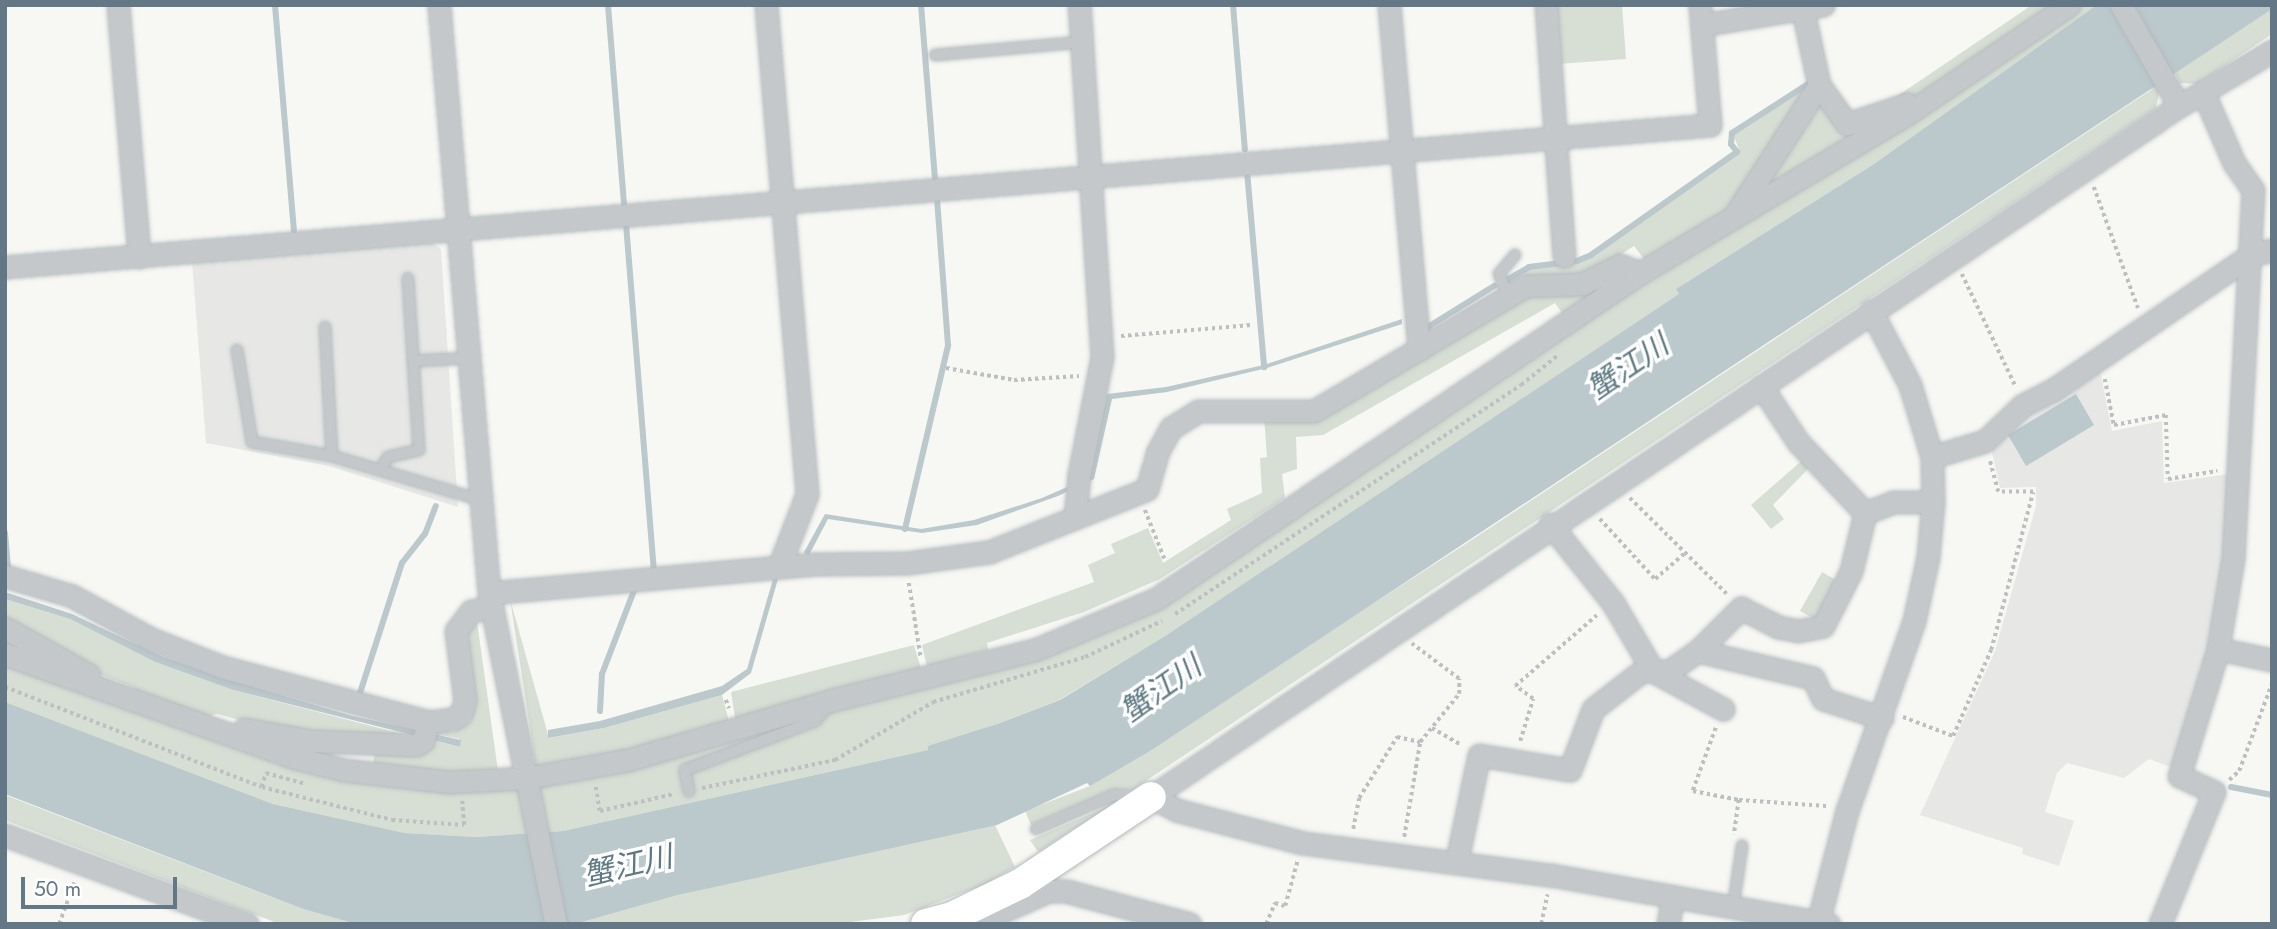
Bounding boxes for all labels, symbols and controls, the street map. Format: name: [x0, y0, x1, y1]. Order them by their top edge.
water label: 蟹江川: [1581, 327, 1675, 407]
water label: 蟹江川: [1114, 648, 1208, 730]
water label: 蟹江川: [580, 838, 676, 894]
scale bar: [24, 862, 180, 906]
text: 50 m: [34, 874, 81, 904]

